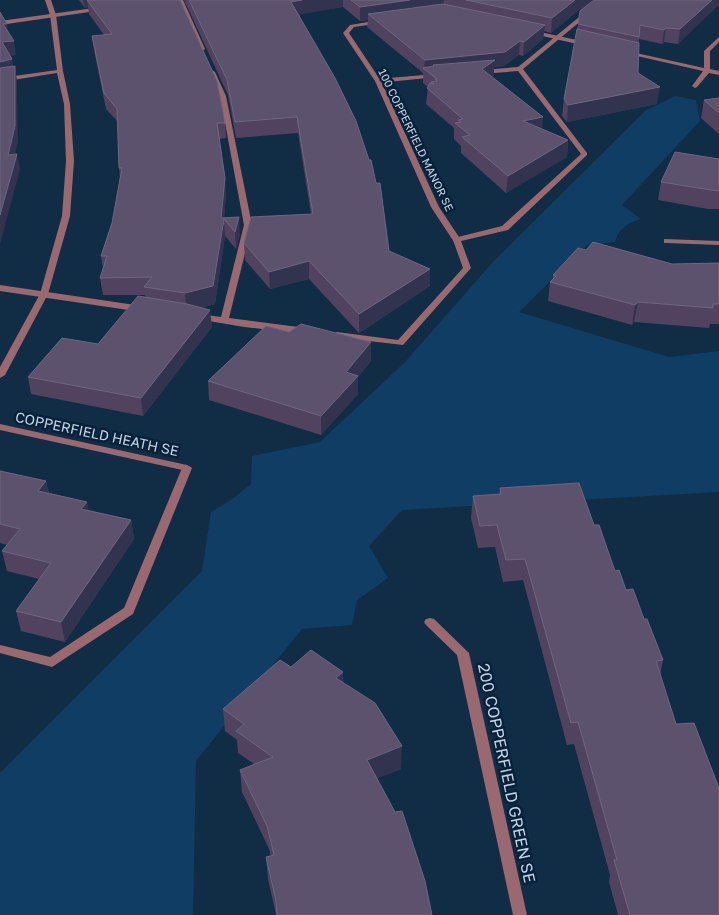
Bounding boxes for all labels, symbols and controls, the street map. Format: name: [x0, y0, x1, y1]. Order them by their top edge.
street label: 100 COPPERFIELD MANOR SE: [376, 67, 457, 213]
street label: COPPERFIELD HEATH SE: [14, 408, 180, 459]
street label: 200 COPPERFIELD GREEN SE: [474, 661, 540, 885]

